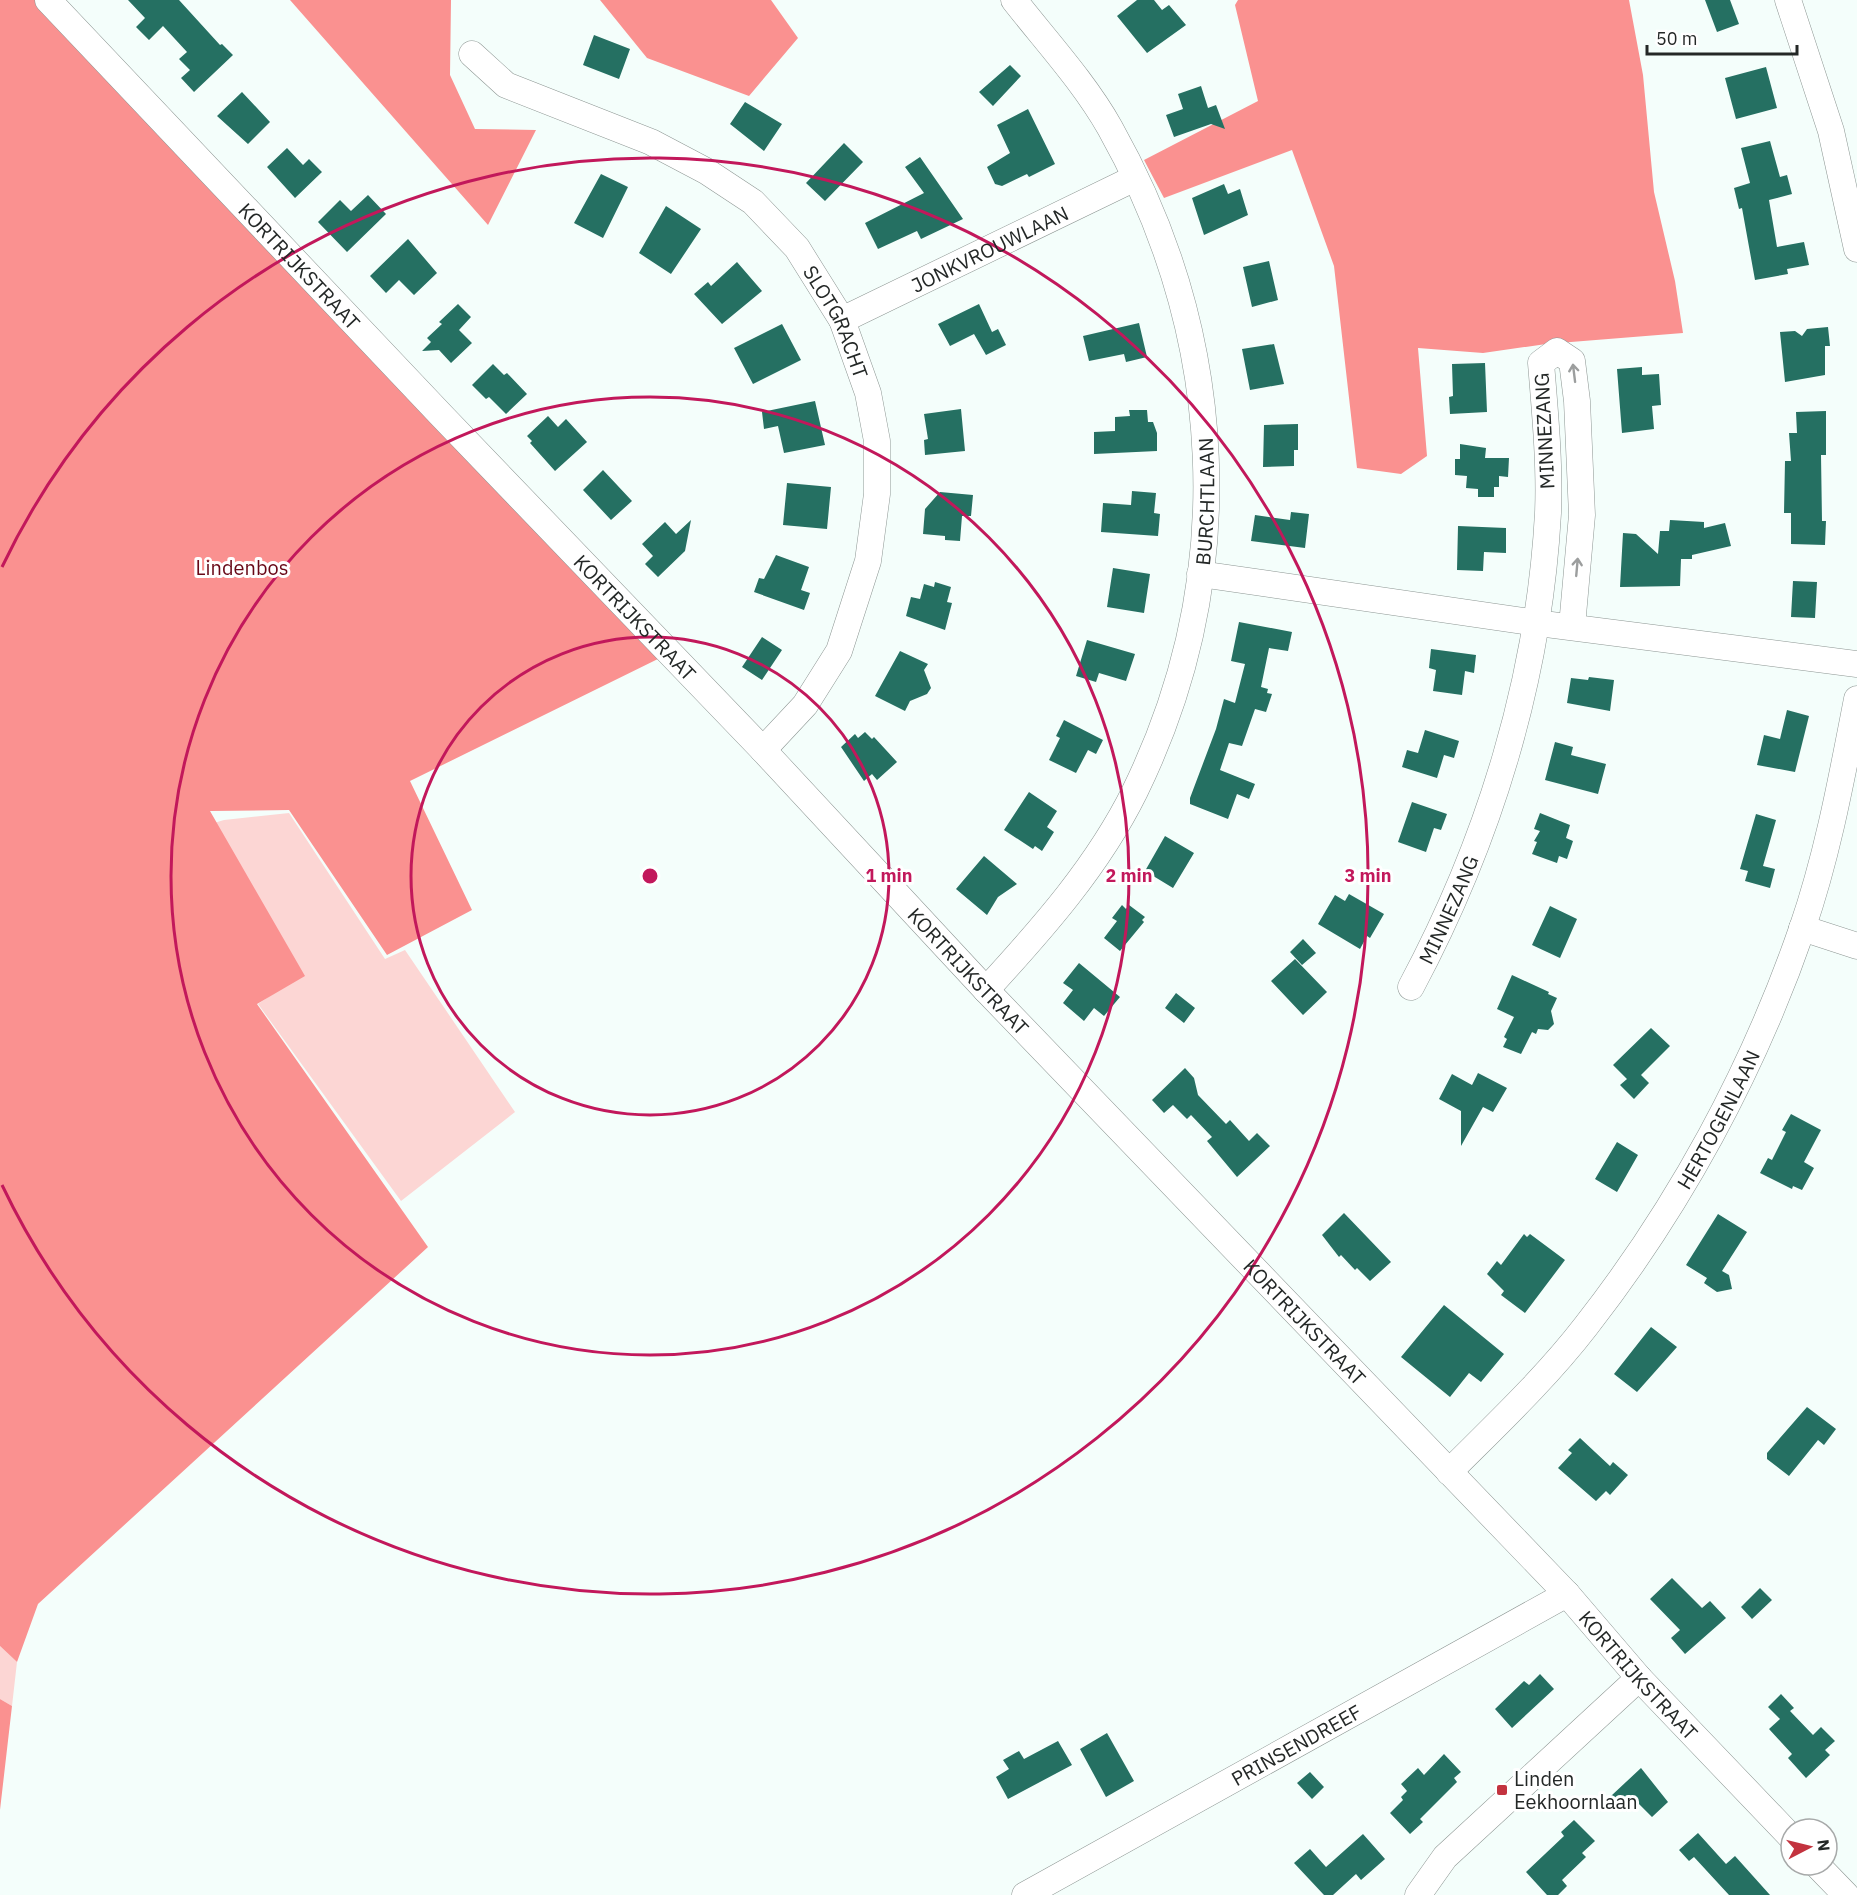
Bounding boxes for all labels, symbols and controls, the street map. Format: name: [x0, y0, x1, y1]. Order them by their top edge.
scale bar: [1647, 18, 1797, 56]
text: 50 m: [1656, 27, 1698, 50]
street label: KORTRIJKSTRAAT: [233, 196, 366, 335]
street label: JONKVROUWLAAN: [906, 199, 1073, 298]
street label: SLOTGRACHT: [797, 260, 875, 382]
one-way arrow: [1568, 363, 1579, 383]
street label: MINNEZANG: [1527, 372, 1561, 490]
street label: BURCHTLAAN: [1188, 437, 1220, 567]
street label: KORTRIJKSTRAAT: [568, 548, 702, 686]
park label: Lindenbos: [196, 554, 288, 581]
one-way arrow: [1572, 558, 1583, 578]
street label: MINNEZANG: [1412, 851, 1484, 969]
text: 1 min: [865, 864, 913, 887]
text: 2 min: [1105, 864, 1153, 887]
text: 3 min: [1344, 864, 1392, 887]
centre of rings: [640, 866, 660, 886]
street label: KORTRIJKSTRAAT: [902, 901, 1035, 1040]
street label: HERTOGENLAAN: [1670, 1045, 1765, 1194]
street label: KORTRIJKSTRAAT: [1238, 1253, 1372, 1391]
street label: KORTRIJKSTRAAT: [1573, 1604, 1704, 1745]
street label: PRINSENDREEF: [1226, 1697, 1366, 1792]
place label: Linden Eekhoornlaan: [1514, 1765, 1638, 1815]
marker: Linden Eekhoornlaan: [1495, 1783, 1509, 1797]
north arrow: [1779, 1817, 1839, 1877]
text: N: [1813, 1838, 1835, 1852]

